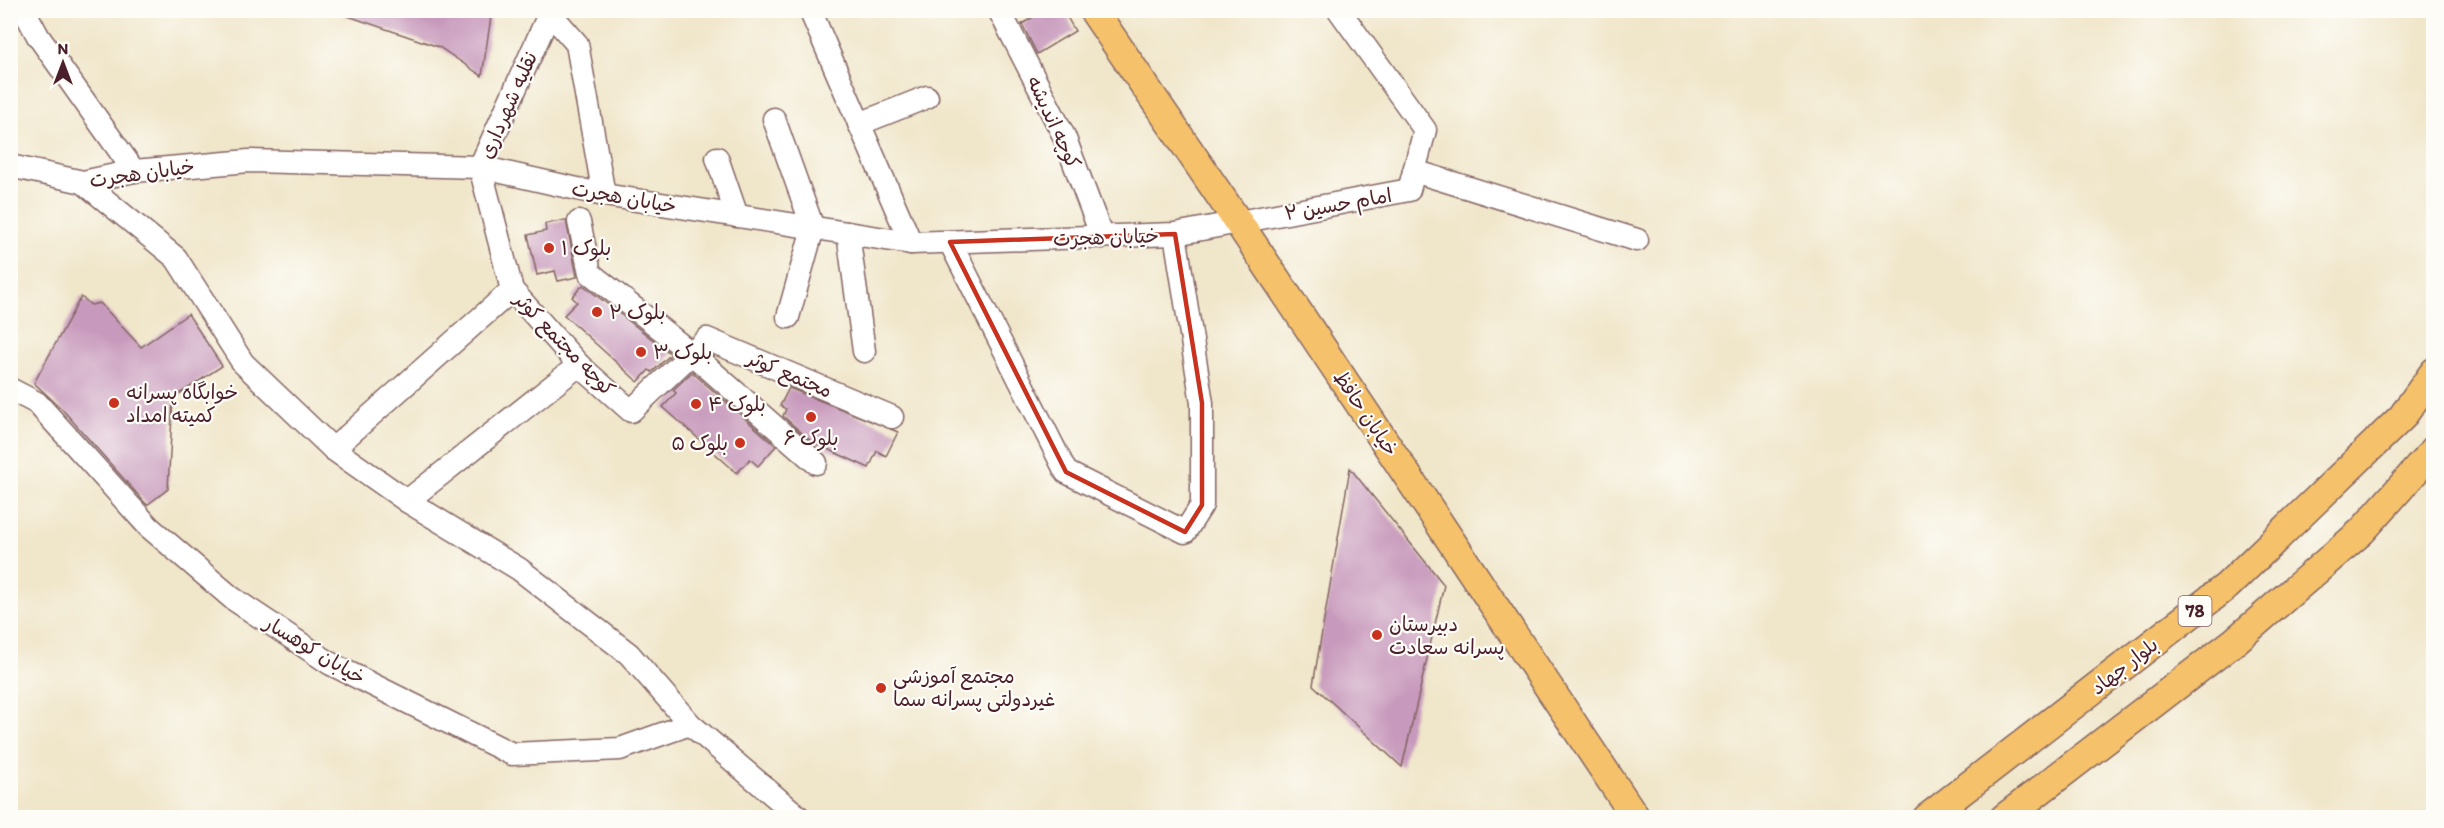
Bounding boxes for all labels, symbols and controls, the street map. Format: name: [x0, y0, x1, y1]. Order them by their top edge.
north arrow: [33, 33, 93, 93]
text: N: [58, 39, 68, 58]
street label: نقلیه شهرداری: [474, 48, 542, 162]
street label: کوچه اندیشه: [1021, 71, 1086, 173]
street label: خیابان هجرت: [88, 154, 196, 192]
street label: خیابان هجرت: [570, 176, 678, 218]
street label: امام حسین ۲: [1282, 183, 1394, 228]
street label: خیابان هجرت: [1053, 223, 1159, 251]
place label: بلوک ۱: [561, 236, 611, 262]
marker: بلوک ۱: [542, 241, 556, 255]
street label: کوچه مجتمع کوثر: [506, 286, 620, 403]
place label: بلوک ۲: [609, 300, 665, 326]
marker: بلوک ۲: [590, 305, 604, 319]
place label: بلوک ۳: [653, 340, 712, 366]
marker: بلوک ۳: [634, 345, 648, 359]
street label: مجتمع کوثر: [741, 345, 836, 405]
street label: خیابان حافظ: [1329, 366, 1403, 460]
place label: خوابگاه پسرانه کمیته امداد: [126, 380, 238, 427]
place label: بلوک ۴: [708, 392, 766, 418]
marker: خوابگاه پسرانه کمیته امداد: [107, 396, 121, 410]
marker: بلوک ۴: [689, 397, 703, 411]
marker: بلوک ۶: [804, 410, 818, 424]
place label: بلوک ۶: [783, 426, 839, 452]
place label: بلوک ۵: [671, 431, 728, 457]
marker: بلوک ۵: [733, 436, 747, 450]
road number: 78: [2178, 596, 2212, 626]
street label: خیابان کوهسار: [258, 609, 370, 690]
place label: دبیرستان پسرانه سعادت: [1389, 612, 1505, 660]
marker: دبیرستان پسرانه سعادت: [1370, 628, 1384, 642]
street label: بلوار جهاد: [2085, 632, 2163, 700]
place label: مجتمع آموزشی غیردولتی پسرانه سما: [893, 664, 1055, 712]
marker: مجتمع آموزشی غیردولتی پسرانه سما: [874, 681, 888, 695]

